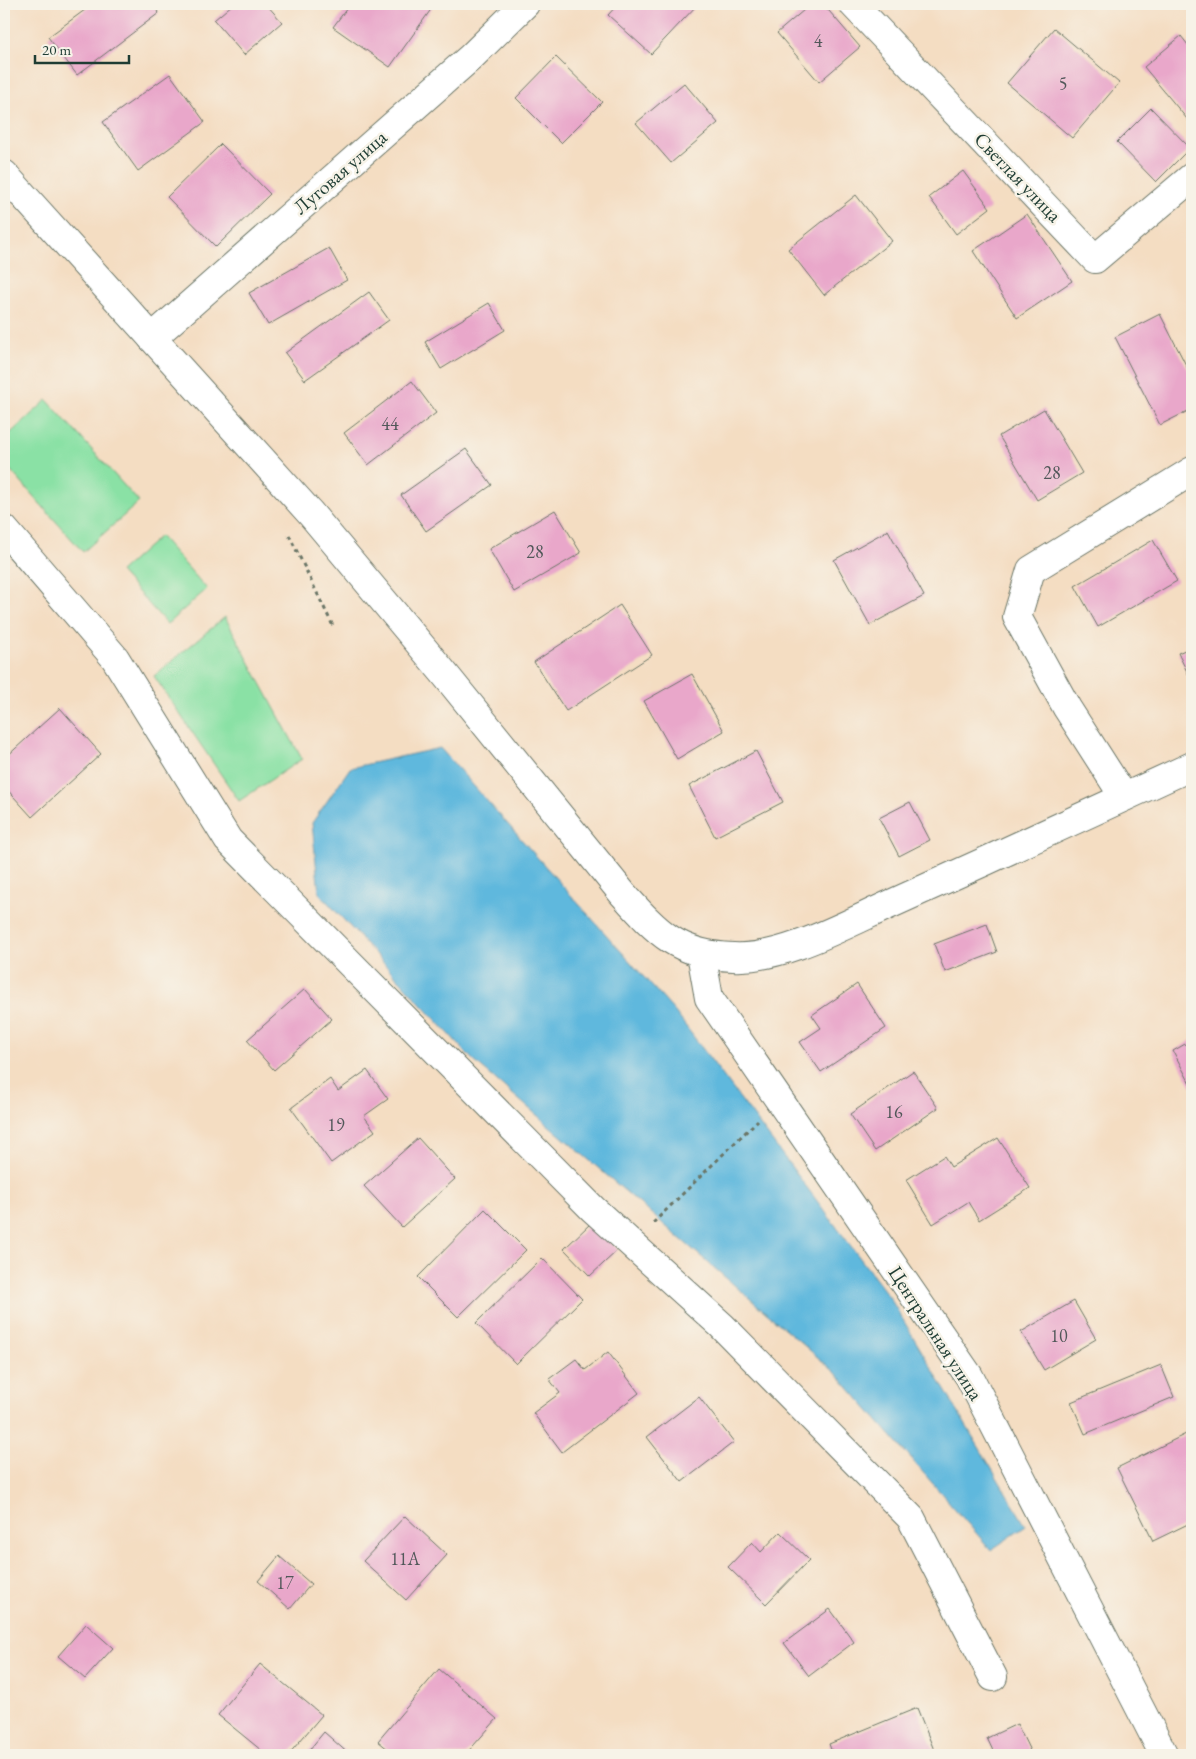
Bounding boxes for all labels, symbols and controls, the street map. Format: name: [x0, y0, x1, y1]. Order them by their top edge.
house number: 4: [814, 29, 823, 52]
scale bar: [35, 32, 129, 64]
text: 20 m: [42, 40, 71, 59]
house number: 5: [1059, 72, 1067, 95]
street label: Луговая улица: [288, 124, 392, 220]
street label: Светлая улица: [969, 126, 1067, 228]
house number: 44: [381, 412, 399, 435]
house number: 28: [1043, 461, 1061, 484]
house number: 28: [526, 540, 544, 563]
house number: 16: [885, 1100, 903, 1123]
house number: 19: [327, 1113, 345, 1136]
street label: Центральная улица: [883, 1261, 989, 1405]
house number: 10: [1050, 1324, 1068, 1347]
house number: 11А: [390, 1547, 420, 1570]
house number: 17: [276, 1571, 294, 1594]

